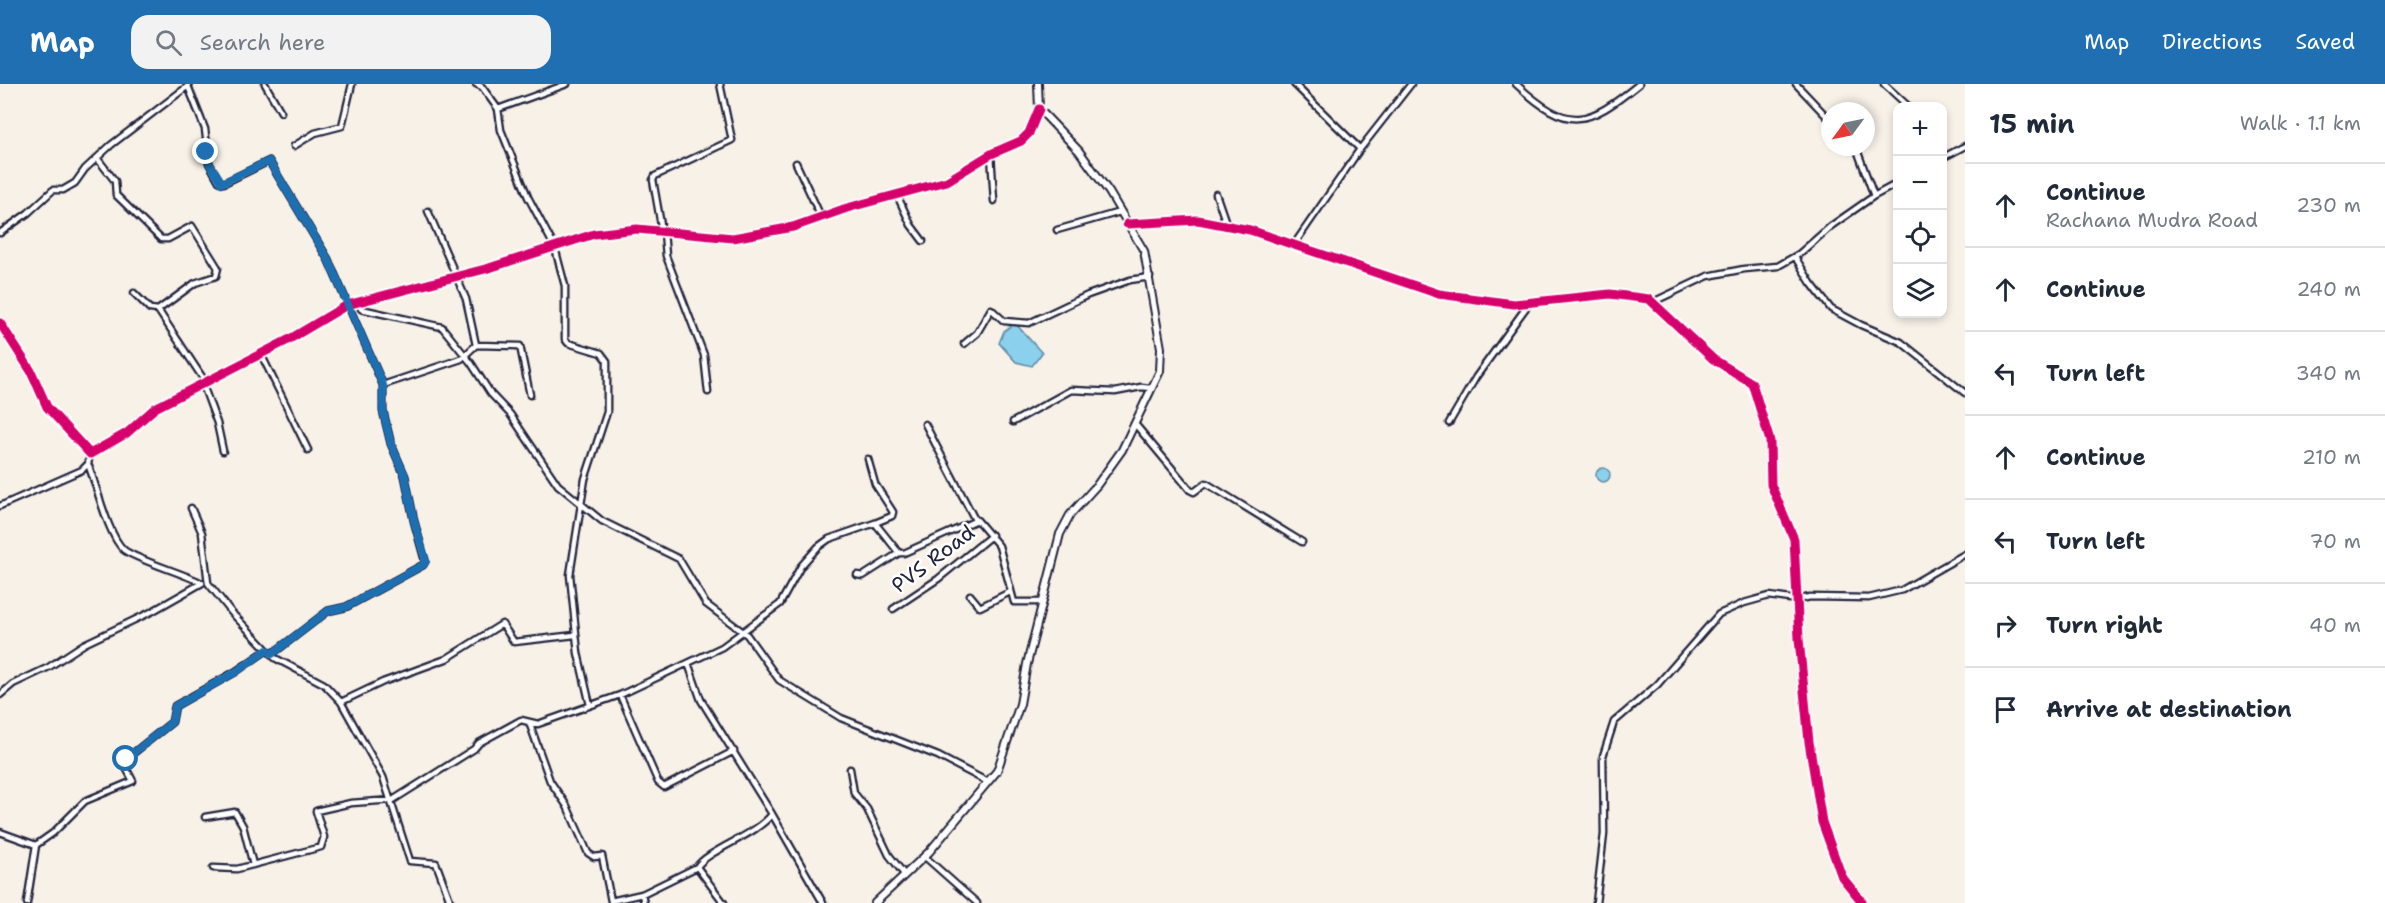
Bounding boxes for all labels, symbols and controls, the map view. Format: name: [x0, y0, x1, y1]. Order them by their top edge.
search box: [131, 15, 551, 69]
text: Map: [30, 23, 95, 61]
icon: search: [152, 26, 185, 59]
text: Search here: [200, 28, 325, 57]
text: Map: [2084, 28, 2129, 56]
text: Directions: [2162, 28, 2262, 56]
text: Saved: [2295, 28, 2355, 56]
north arrow: [1821, 102, 1875, 156]
map controls: [1893, 102, 1947, 318]
button: +: [1893, 102, 1947, 156]
text: 15 min: [1989, 106, 2075, 141]
text: Walk · 1.1 km: [2240, 110, 2361, 136]
route end: [192, 138, 218, 164]
button: −: [1893, 156, 1947, 210]
text: Continue: [2046, 178, 2146, 207]
icon: ahead: [1989, 189, 2022, 222]
text: 230 m: [2296, 192, 2361, 218]
text: Rachana Mudra Road: [2046, 207, 2258, 233]
button: locate: [1893, 210, 1947, 264]
button: layers: [1893, 264, 1947, 318]
icon: ahead: [1989, 273, 2022, 306]
text: Continue: [2046, 275, 2146, 304]
text: 240 m: [2296, 276, 2361, 302]
icon: left: [1989, 357, 2022, 390]
text: Turn left: [2046, 359, 2145, 388]
text: 340 m: [2296, 360, 2361, 386]
icon: ahead: [1989, 441, 2022, 474]
text: Continue: [2046, 443, 2146, 472]
text: 210 m: [2302, 444, 2361, 470]
street label: PVS Road: [886, 519, 980, 599]
icon: left: [1989, 525, 2022, 558]
text: Turn left: [2046, 527, 2145, 556]
text: 70 m: [2309, 528, 2361, 554]
icon: right: [1989, 609, 2022, 642]
text: Turn right: [2046, 611, 2163, 640]
text: 40 m: [2309, 612, 2361, 638]
icon: arrive: [1989, 693, 2022, 726]
text: Arrive at destination: [2046, 695, 2292, 724]
route start: [112, 745, 138, 771]

